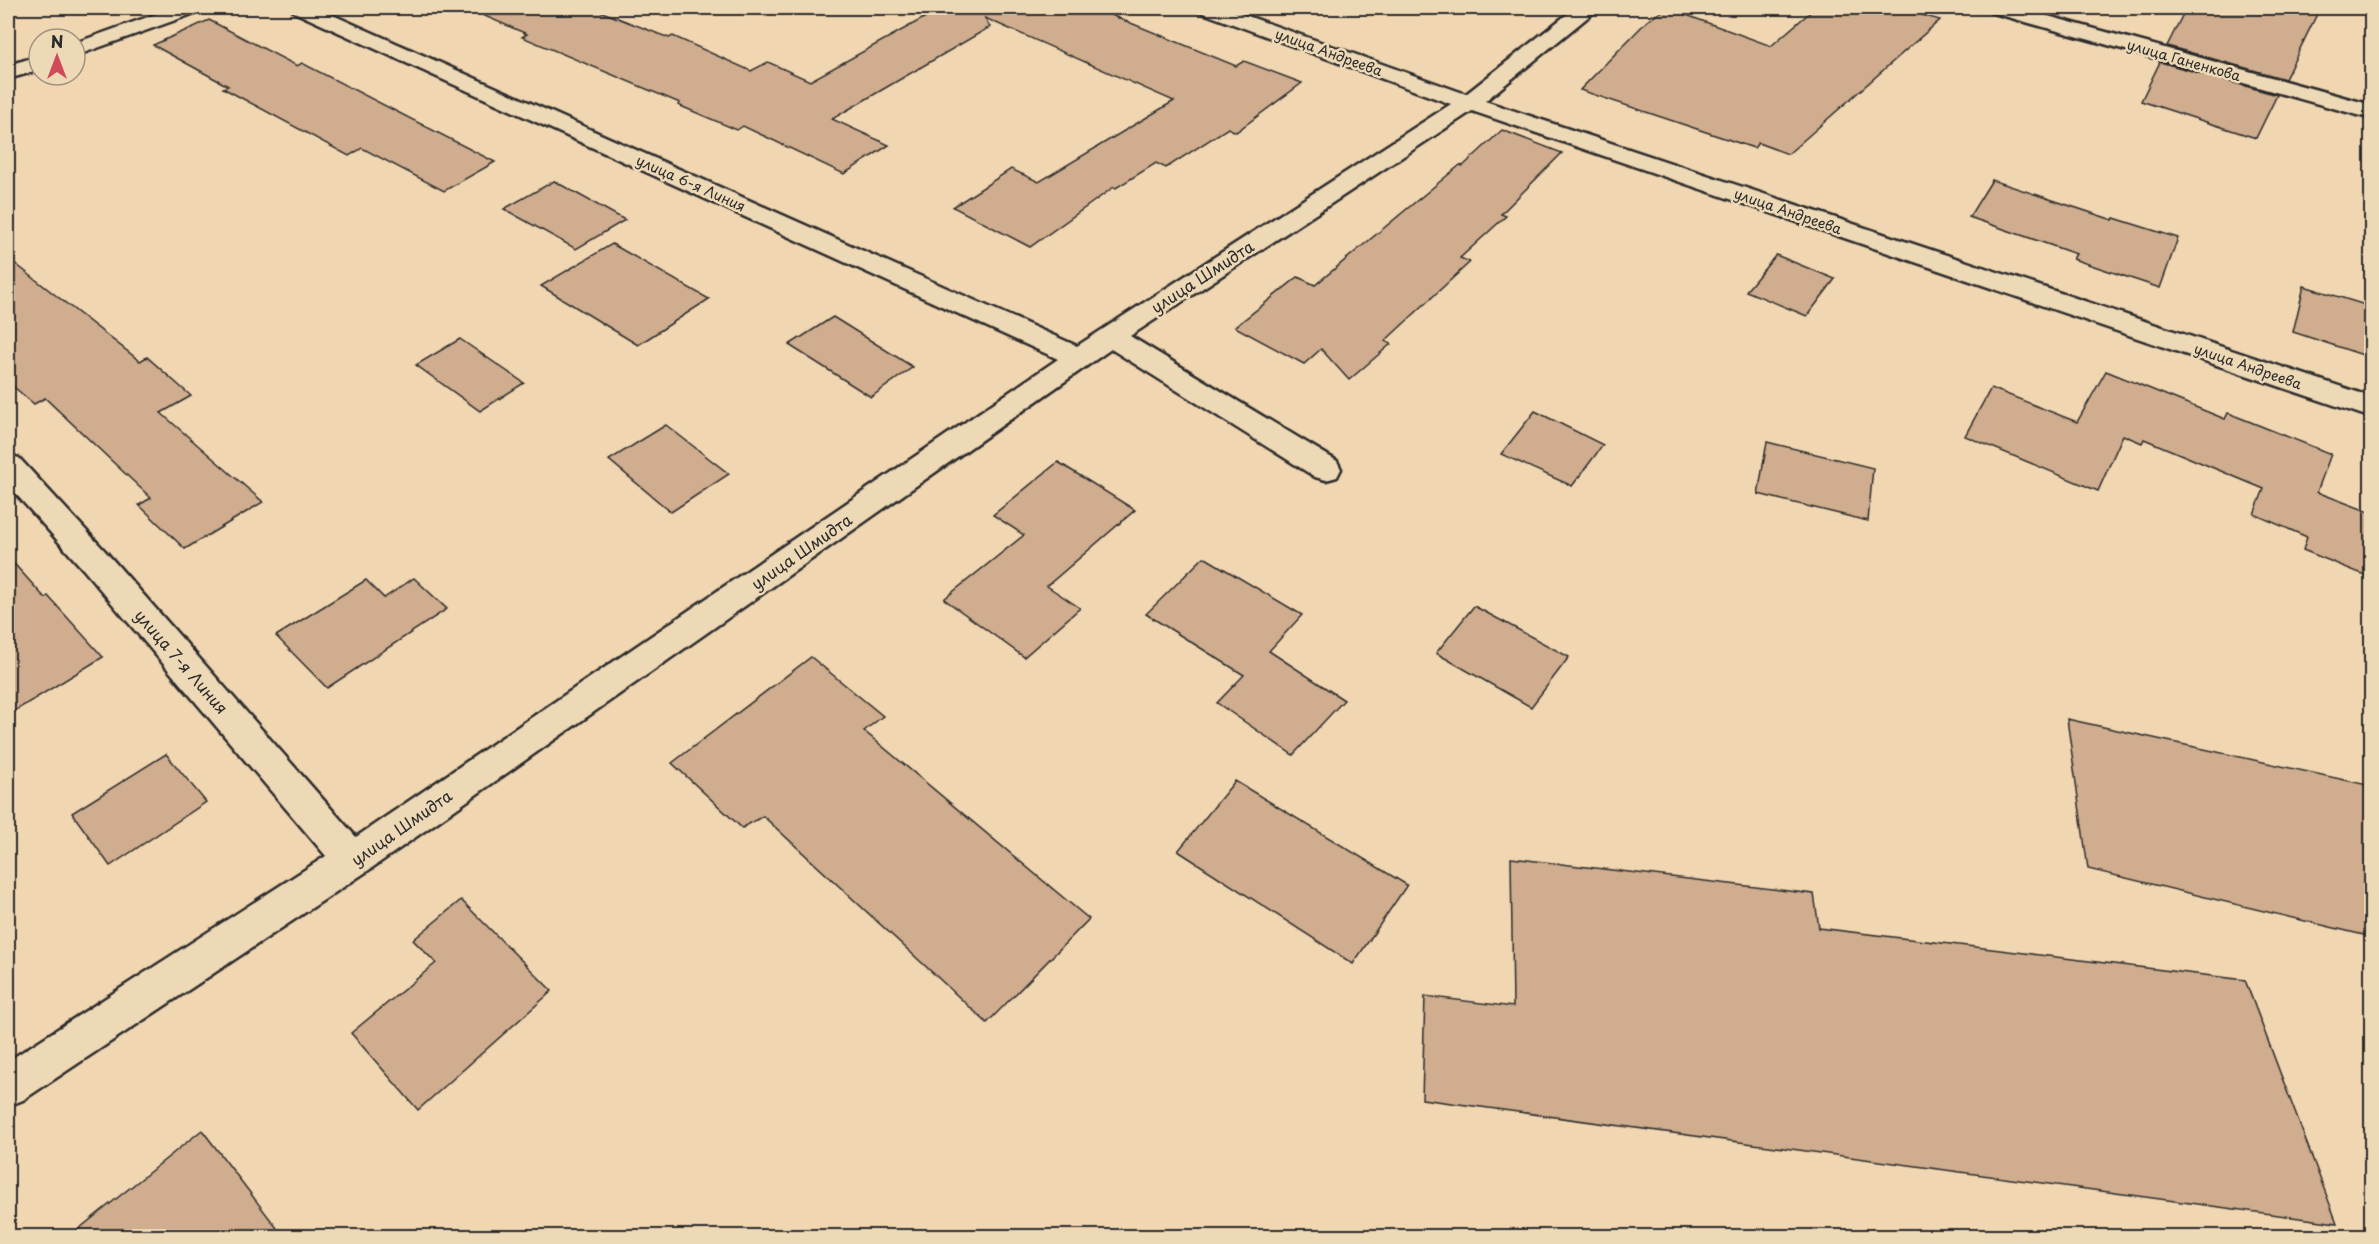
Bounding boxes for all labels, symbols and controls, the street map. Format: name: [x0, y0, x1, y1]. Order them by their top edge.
street label: улица Андреева: [1272, 23, 1386, 81]
north arrow: [27, 27, 87, 87]
text: N: [51, 29, 63, 53]
street label: улица Ганенкова: [2125, 34, 2244, 86]
street label: улица 6-я Линия: [633, 149, 749, 217]
street label: улица Андреева: [1731, 183, 1845, 239]
street label: улица Шмидта: [1146, 234, 1258, 318]
street label: улица Андреева: [2191, 338, 2305, 394]
street label: улица Шмидта: [746, 507, 857, 595]
street label: улица 7-я Линия: [130, 603, 234, 719]
street label: улица Шмидта: [346, 783, 457, 871]

